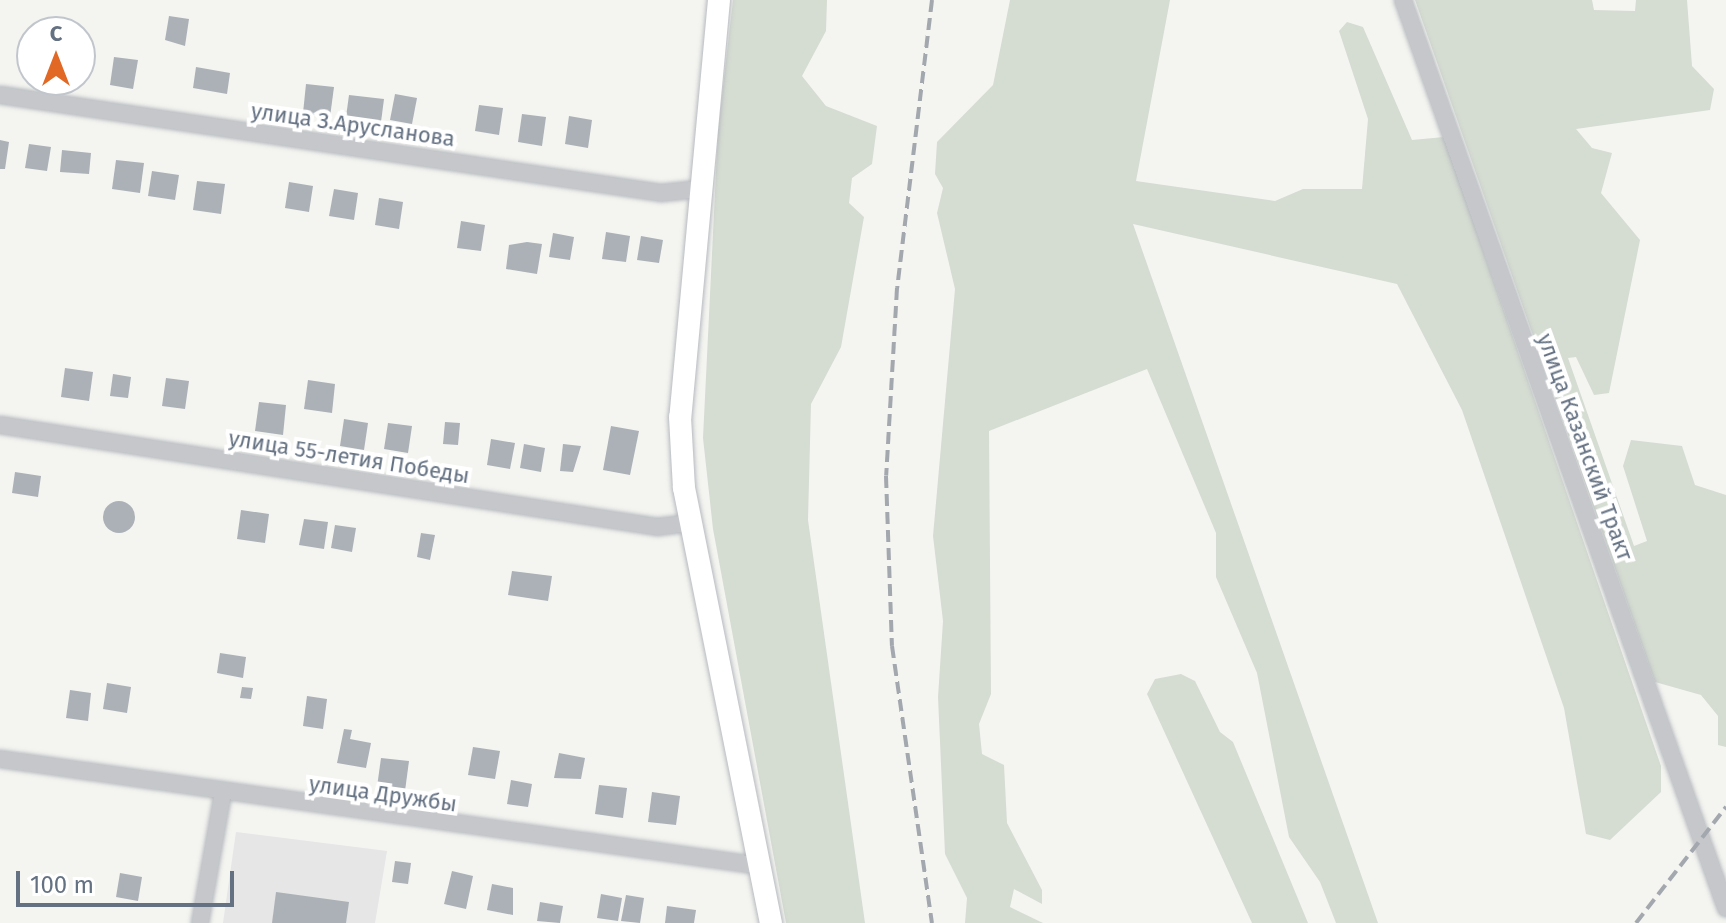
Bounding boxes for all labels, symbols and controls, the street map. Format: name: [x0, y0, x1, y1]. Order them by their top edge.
north arrow: [16, 16, 96, 96]
text: С: [50, 20, 62, 47]
street label: улица З.Арусланова: [249, 98, 457, 152]
street label: улица Казанский Тракт: [1532, 330, 1638, 564]
street label: улица 55-летия Победы: [227, 425, 471, 489]
street label: улица Дружбы: [307, 771, 459, 817]
scale bar: [20, 855, 238, 905]
text: 100 m: [30, 871, 94, 899]

